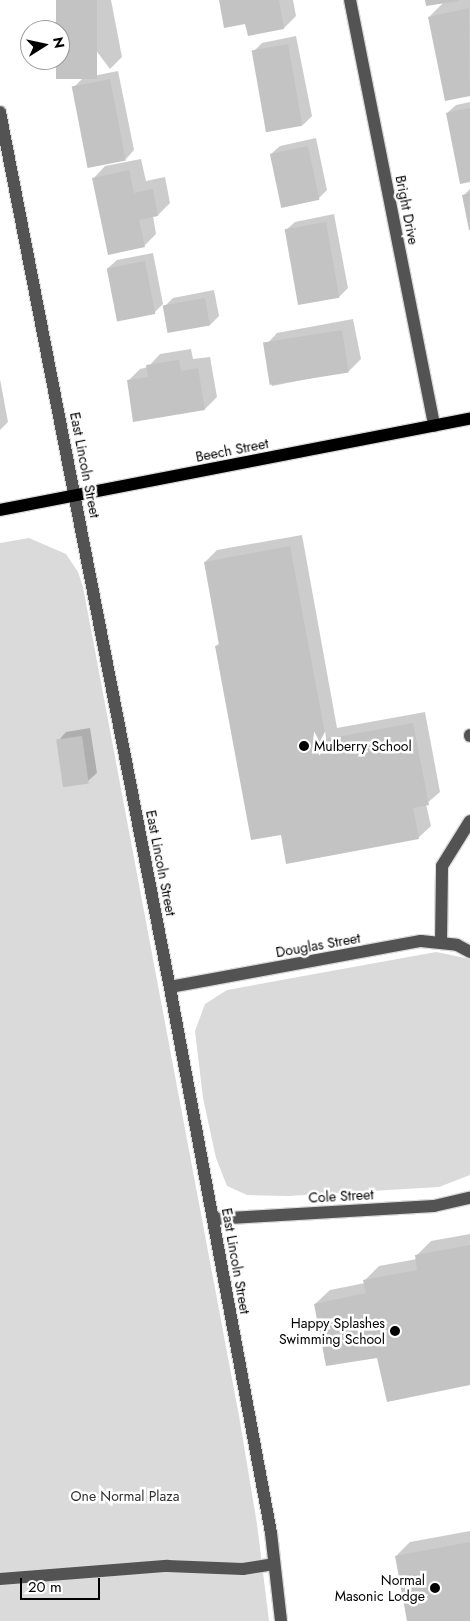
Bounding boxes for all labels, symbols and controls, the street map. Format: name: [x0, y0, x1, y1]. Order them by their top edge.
north arrow: [20, 20, 70, 70]
text: N: [48, 35, 70, 50]
street label: Bright Drive: [392, 174, 422, 246]
street label: East Lincoln Street: [67, 411, 103, 519]
street label: Beech Street: [194, 435, 270, 465]
place label: Mulberry School: [314, 738, 412, 754]
marker: Mulberry School: [298, 740, 310, 752]
street label: East Lincoln Street: [143, 809, 179, 917]
street label: Douglas Street: [274, 929, 362, 961]
street label: Cole Street: [308, 1186, 374, 1206]
street label: East Lincoln Street: [218, 1207, 254, 1315]
place label: Happy Splashes Swimming School: [279, 1315, 385, 1348]
marker: Happy Splashes Swimming School: [389, 1325, 401, 1337]
park label: One Normal Plaza: [71, 1488, 179, 1504]
scale bar: [22, 1568, 102, 1600]
place label: Normal Masonic Lodge: [335, 1572, 425, 1604]
text: 20 m: [28, 1576, 62, 1598]
marker: Normal Masonic Lodge: [429, 1582, 441, 1594]

